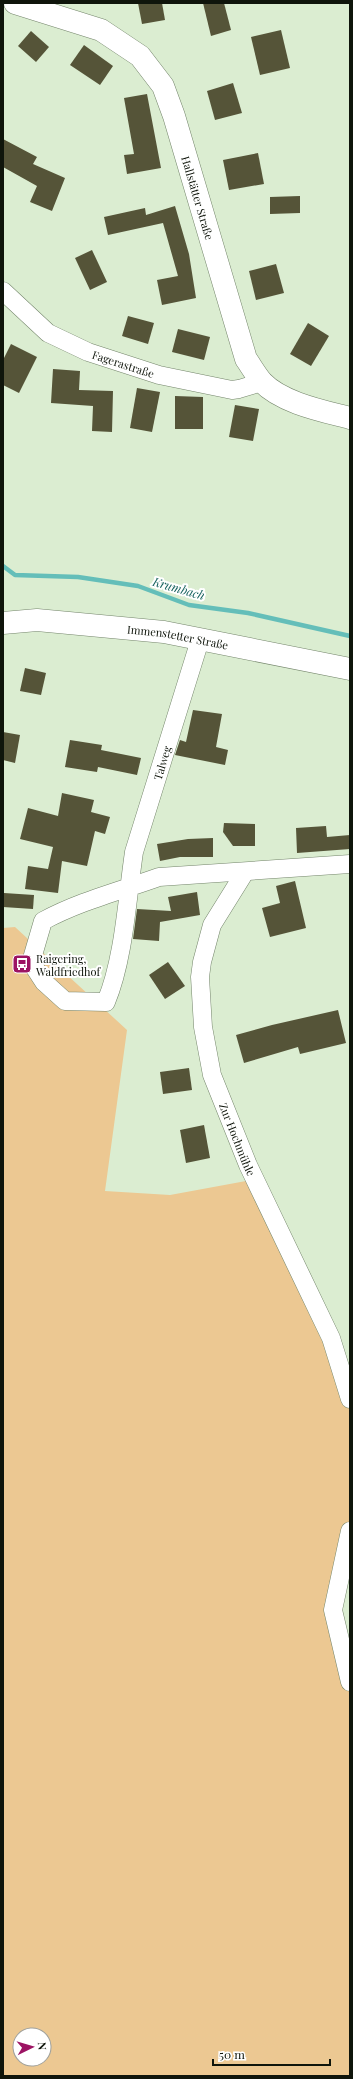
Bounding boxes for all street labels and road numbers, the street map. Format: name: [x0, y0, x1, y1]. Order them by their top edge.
street label: Hallstätter Straße: [179, 154, 218, 242]
street label: Fagerastraße: [90, 346, 157, 381]
street label: Immenstetter Straße: [127, 621, 230, 652]
street label: Talweg: [150, 744, 174, 782]
street label: Zur Hochmühle: [216, 1100, 260, 1179]

